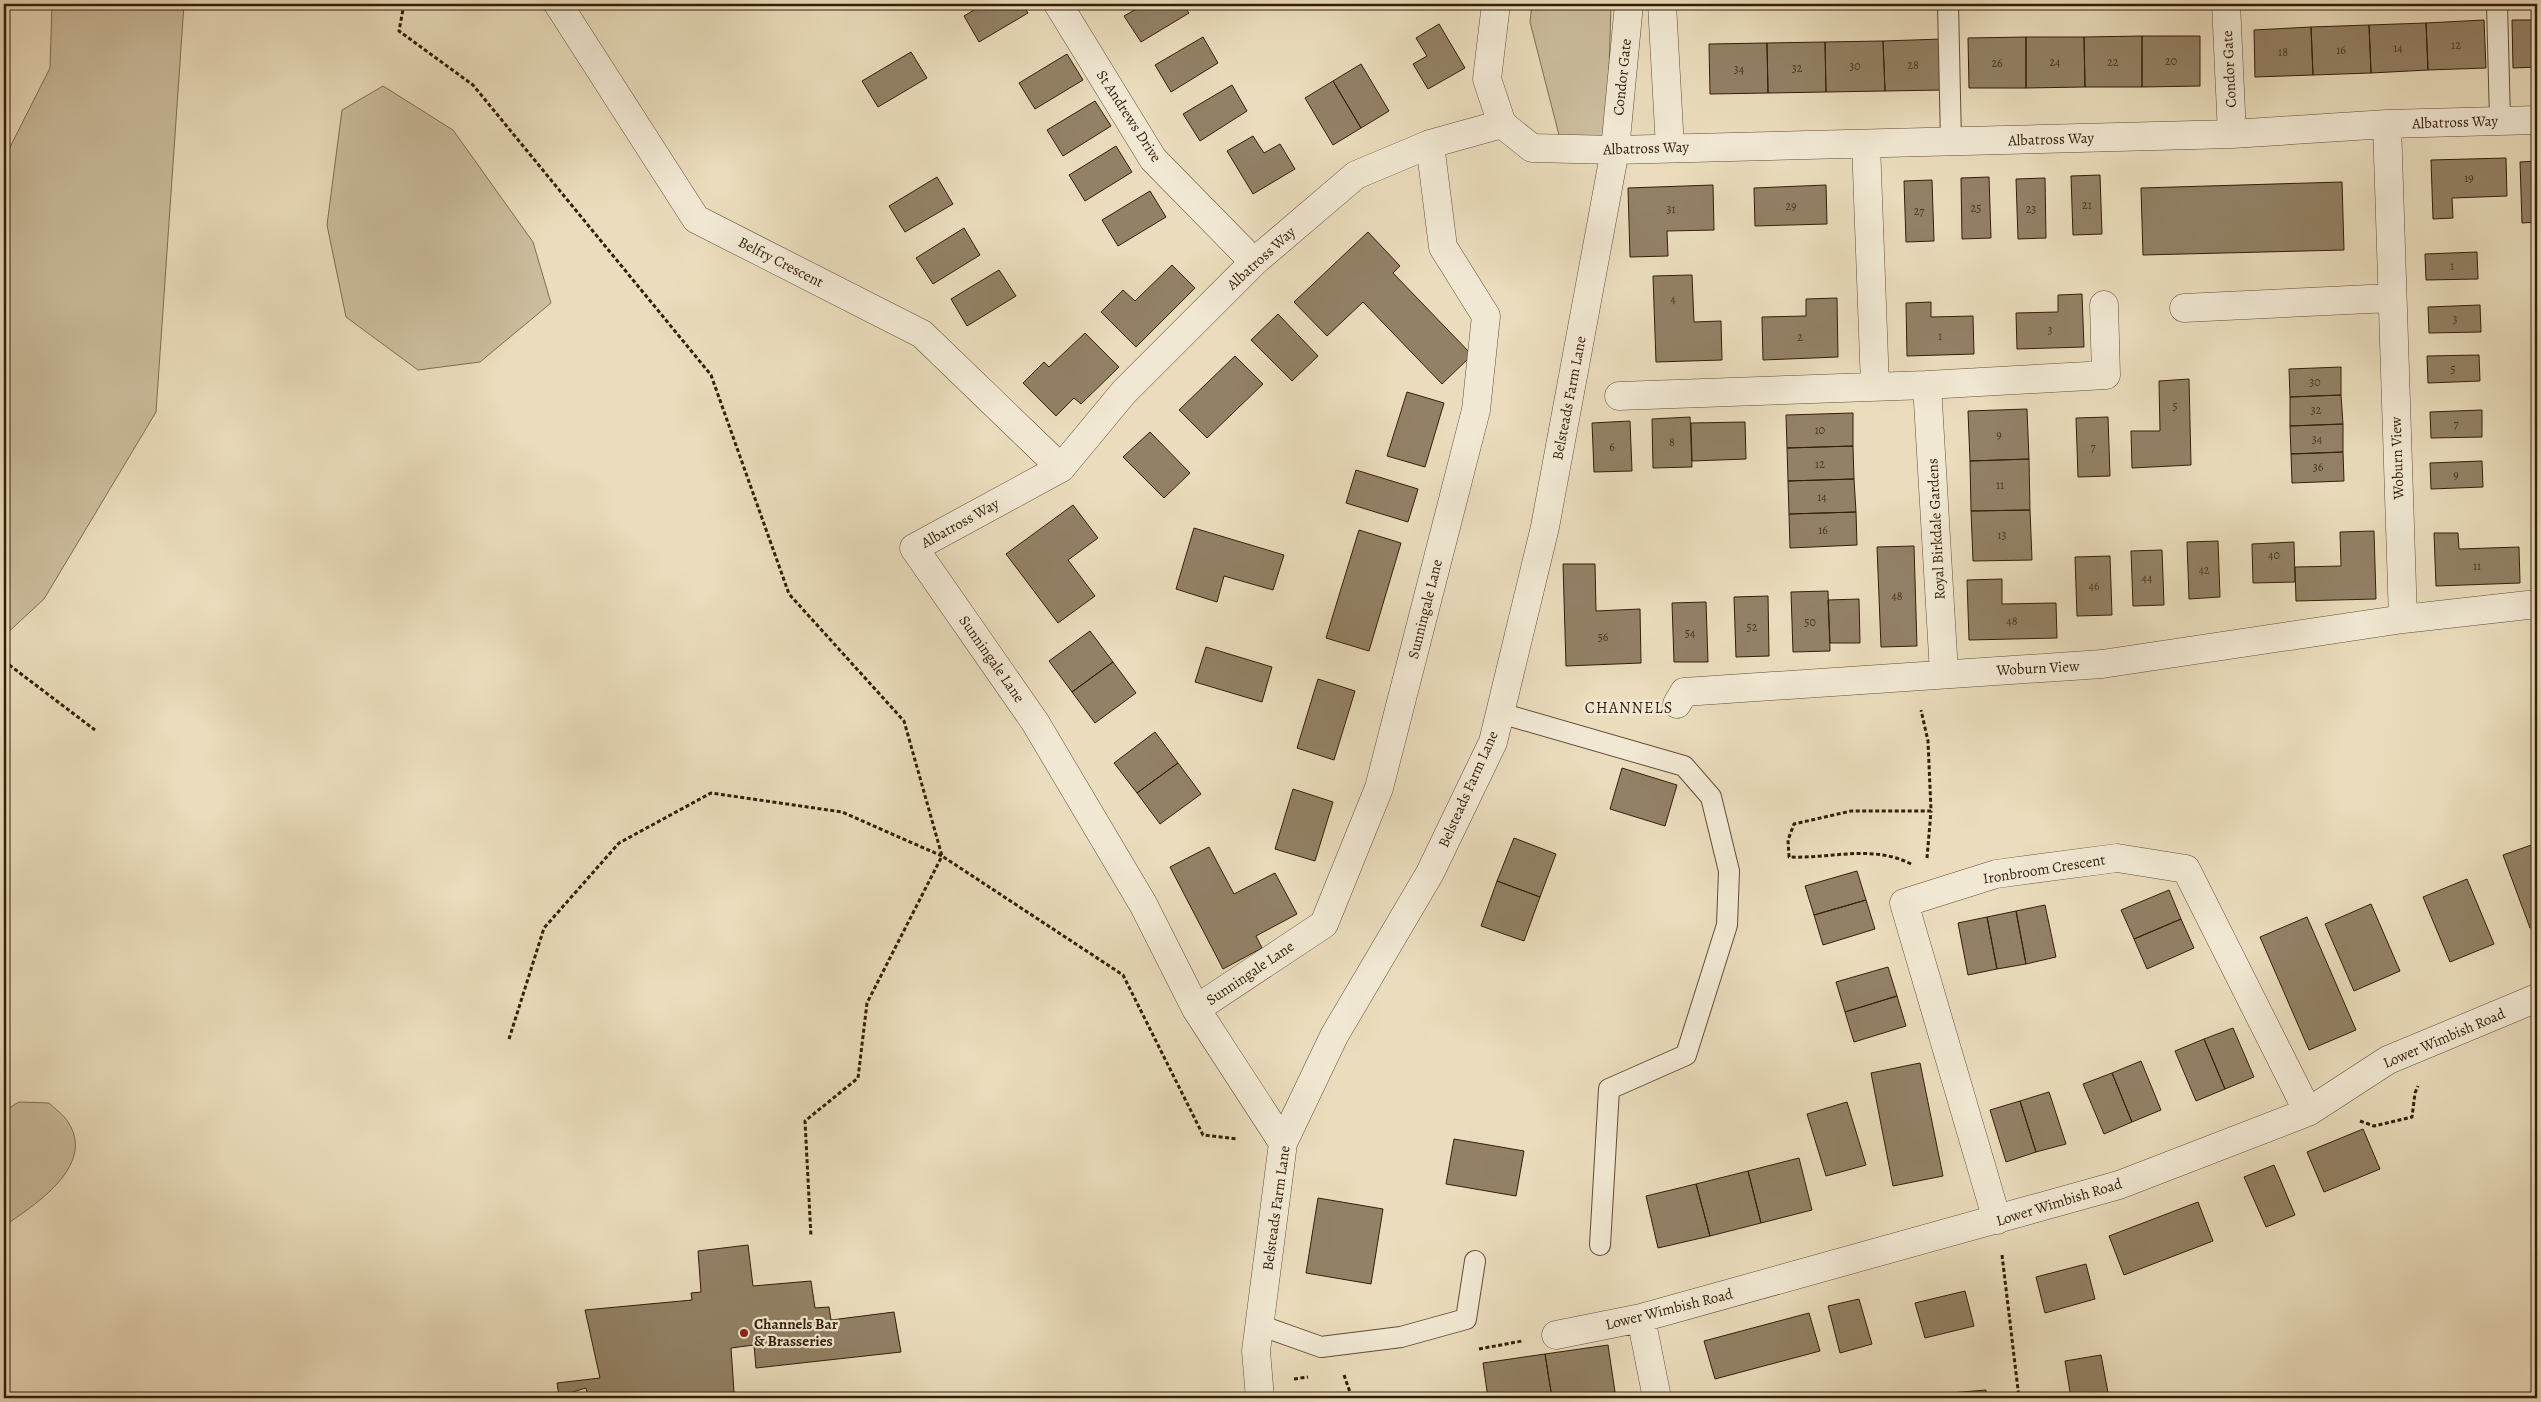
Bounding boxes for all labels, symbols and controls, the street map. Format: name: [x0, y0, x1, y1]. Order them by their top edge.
street label: Condor Gate: [2217, 29, 2241, 108]
street label: Condor Gate: [1608, 37, 1636, 117]
house number: 12: [2451, 37, 2461, 53]
house number: 14: [2393, 40, 2403, 56]
house number: 16: [2336, 42, 2346, 58]
house number: 18: [2278, 44, 2288, 60]
house number: 20: [2165, 53, 2177, 69]
house number: 24: [2049, 54, 2061, 70]
house number: 22: [2107, 54, 2119, 70]
house number: 26: [1991, 55, 2003, 71]
house number: 28: [1907, 57, 1919, 73]
house number: 30: [1849, 58, 1861, 74]
house number: 32: [1792, 60, 1803, 76]
house number: 34: [1734, 61, 1745, 77]
street label: St Andrews Drive: [1092, 66, 1166, 166]
street label: Albatross Way: [2411, 110, 2499, 134]
street label: Albatross Way: [2007, 127, 2095, 151]
street label: Albatross Way: [1602, 136, 1690, 160]
house number: 19: [2464, 170, 2474, 186]
house number: 21: [2082, 197, 2092, 213]
house number: 29: [1785, 198, 1797, 214]
house number: 25: [1971, 200, 1981, 216]
house number: 31: [1666, 201, 1676, 217]
house number: 23: [2026, 201, 2036, 217]
house number: 27: [1914, 203, 1925, 219]
street label: Albatross Way: [1222, 222, 1300, 295]
street label: Belfry Crescent: [735, 232, 827, 292]
house number: 1: [2450, 258, 2454, 274]
house number: 4: [1670, 291, 1676, 307]
house number: 3: [2453, 311, 2458, 327]
house number: 3: [2048, 322, 2053, 338]
house number: 1: [1938, 328, 1942, 344]
house number: 2: [1797, 329, 1803, 345]
street label: Belsteads Farm Lane: [1547, 334, 1591, 462]
house number: 5: [2450, 361, 2456, 377]
house number: 30: [2309, 374, 2321, 390]
house number: 5: [2172, 398, 2178, 414]
house number: 32: [2311, 402, 2322, 418]
street label: Woburn View: [2386, 416, 2408, 501]
house number: 7: [2453, 416, 2459, 432]
house number: 10: [1815, 422, 1825, 438]
house number: 9: [1996, 427, 2002, 443]
house number: 34: [2312, 431, 2323, 447]
house number: 8: [1669, 434, 1675, 450]
house number: 6: [1609, 439, 1615, 455]
house number: 7: [2090, 439, 2096, 455]
house number: 12: [1815, 456, 1825, 472]
street label: Royal Birkdale Gardens: [1922, 458, 1950, 600]
house number: 36: [2313, 459, 2324, 475]
house number: 9: [2453, 467, 2459, 483]
house number: 11: [1996, 477, 2004, 493]
house number: 14: [1817, 489, 1827, 505]
street label: Albatross Way: [917, 493, 1003, 553]
house number: 16: [1818, 522, 1828, 538]
house number: 13: [1997, 527, 2007, 543]
house number: 40: [2268, 547, 2280, 563]
street label: Sunningale Lane: [1403, 557, 1447, 661]
house number: 11: [2473, 558, 2481, 574]
house number: 42: [2198, 562, 2210, 578]
house number: 44: [2142, 570, 2153, 586]
house number: 46: [2089, 578, 2100, 594]
house number: 48: [1891, 588, 1903, 604]
street label: Sunningale Lane: [955, 611, 1030, 707]
house number: 48: [2006, 613, 2018, 629]
house number: 50: [1804, 614, 1816, 630]
house number: 52: [1747, 619, 1758, 635]
house number: 54: [1685, 625, 1696, 641]
house number: 56: [1598, 629, 1609, 645]
street label: Woburn View: [1995, 656, 2080, 680]
district label: CHANNELS: [1585, 697, 1673, 719]
street label: Belsteads Farm Lane: [1433, 727, 1503, 850]
street label: Ironbroom Crescent: [1981, 849, 2107, 889]
street label: Sunningale Lane: [1202, 936, 1298, 1010]
street label: Lower Wimbish Road: [2380, 1003, 2509, 1073]
street label: Belsteads Farm Lane: [1257, 1144, 1295, 1272]
street label: Lower Wimbish Road: [1994, 1173, 2125, 1231]
street label: Lower Wimbish Road: [1603, 1283, 1736, 1335]
place label: Channels Bar & Brasseries: [754, 1314, 838, 1351]
marker: Channels Bar & Brasseries: [738, 1327, 750, 1339]

